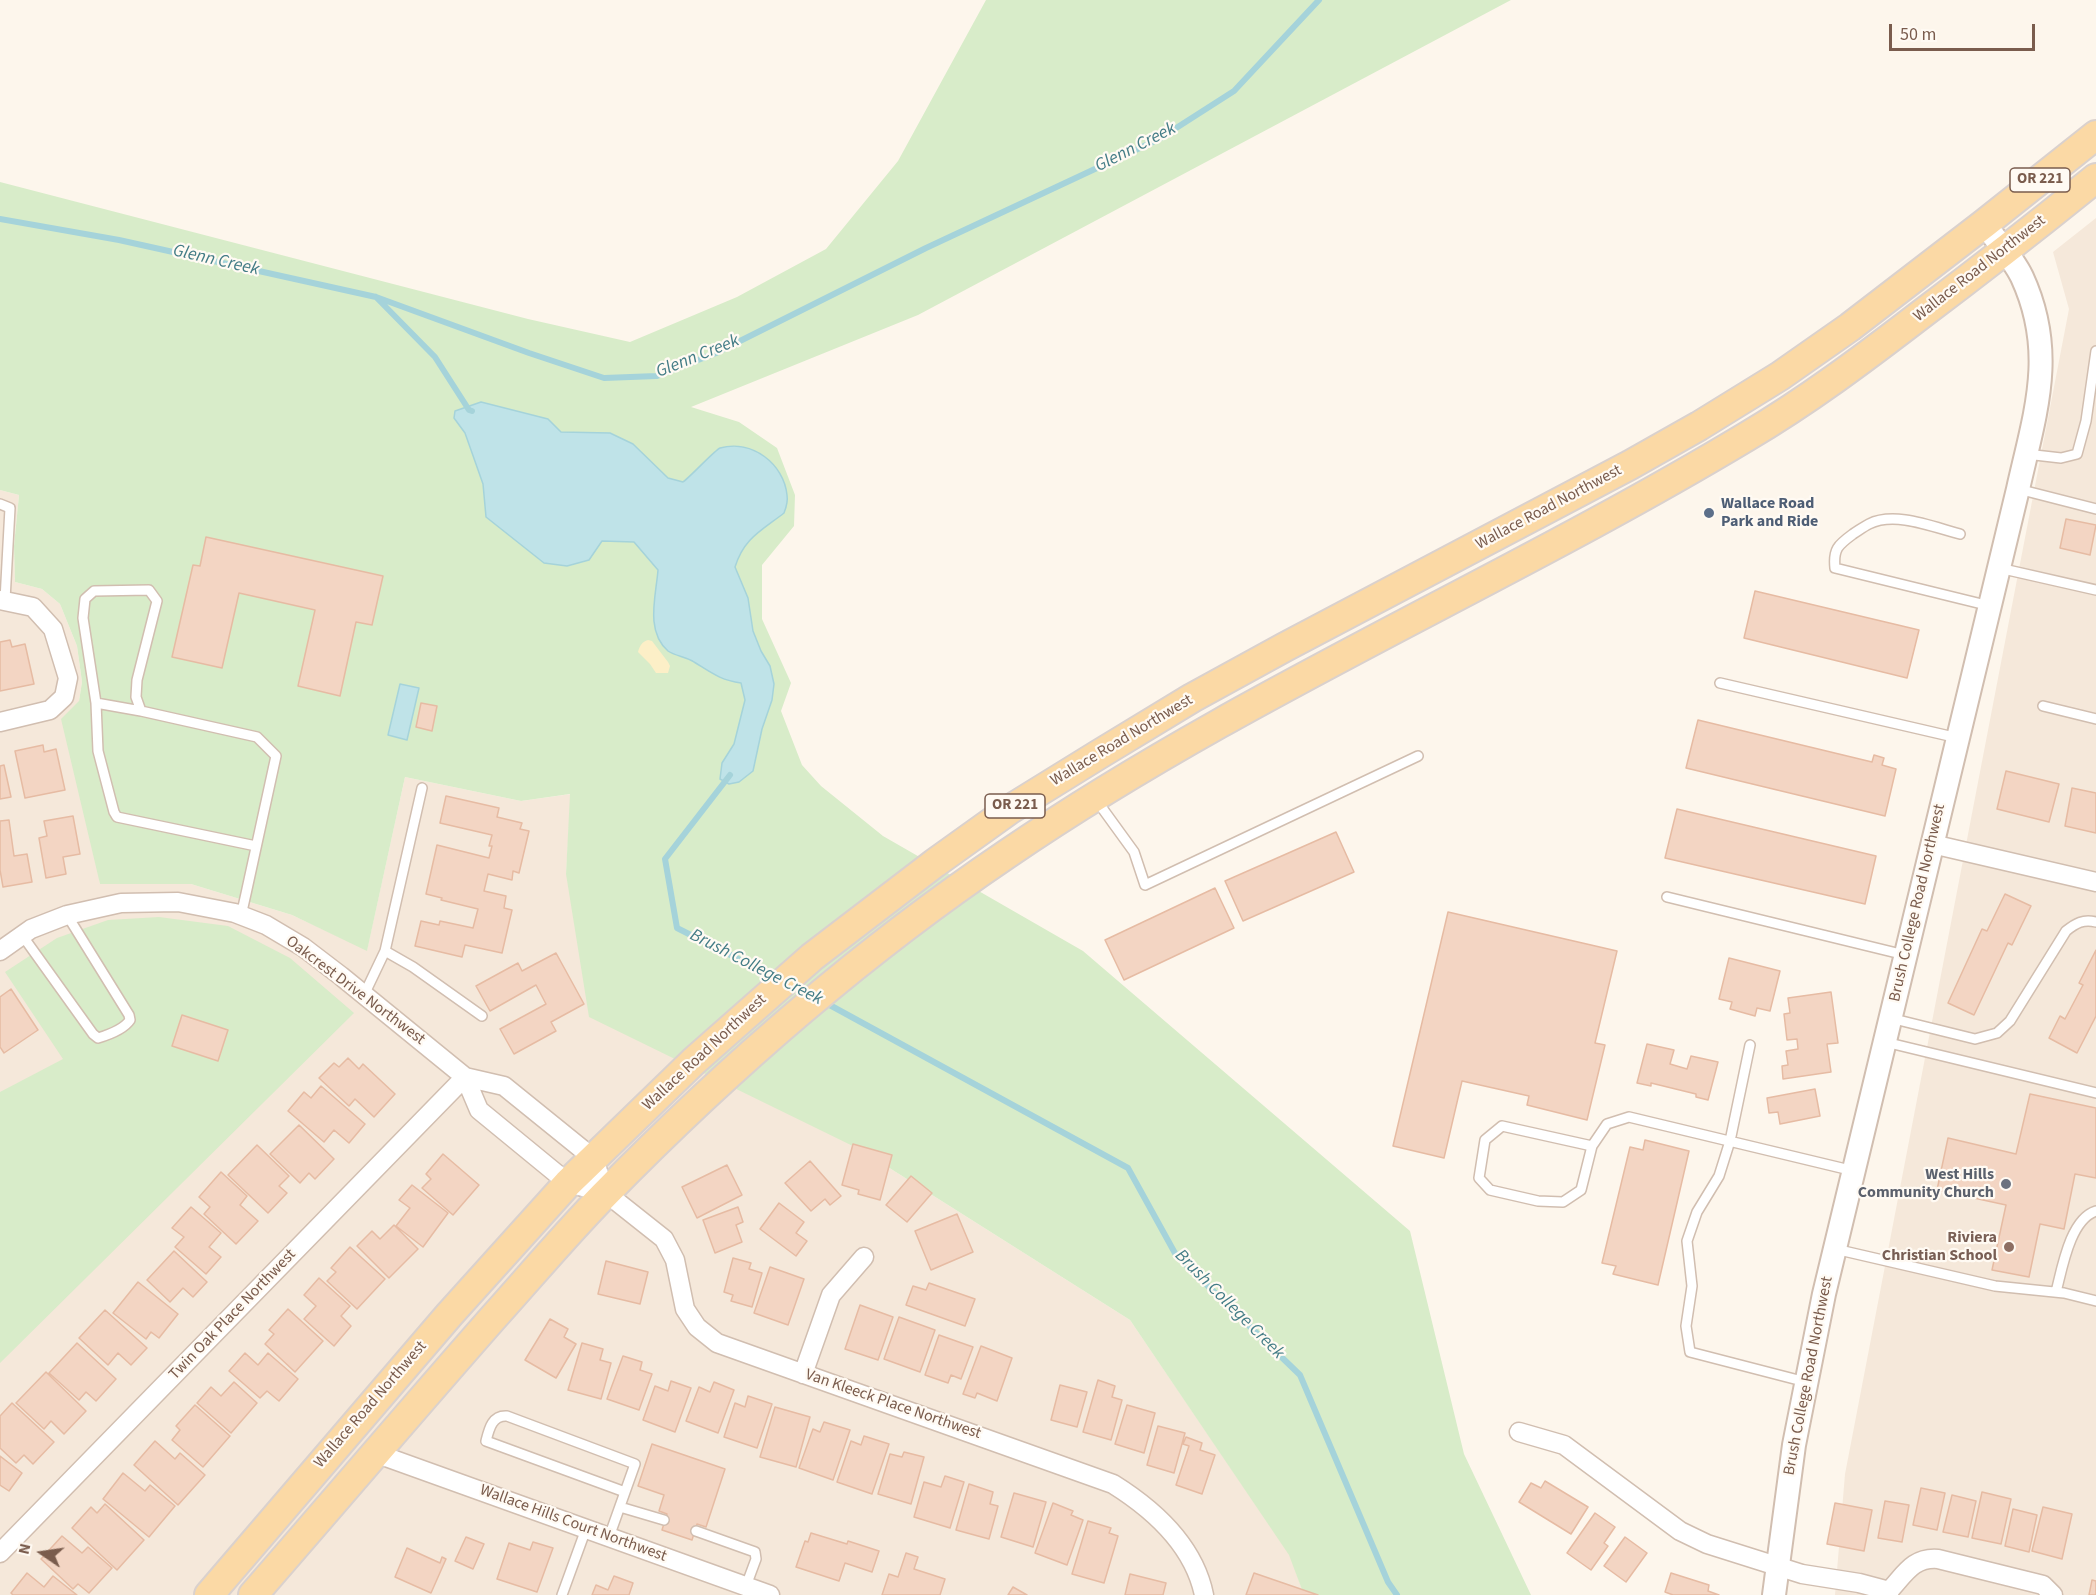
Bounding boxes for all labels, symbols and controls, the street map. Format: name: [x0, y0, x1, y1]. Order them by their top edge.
scale bar: [1892, 12, 2038, 50]
text: 50 m: [1900, 22, 1936, 47]
water label: Glenn Creek: [1092, 118, 1180, 178]
road number: OR 221: [2010, 168, 2070, 192]
street label: Wallace Road Northwest: [1910, 212, 2050, 326]
water label: Glenn Creek: [171, 241, 261, 281]
water label: Glenn Creek: [653, 331, 743, 383]
street label: Wallace Road Northwest: [1473, 461, 1625, 555]
place label: Wallace Road Park and Ride: [1721, 494, 1818, 532]
marker: Wallace Road Park and Ride: [1702, 506, 1716, 520]
street label: Wallace Road Northwest: [1048, 691, 1196, 791]
road number: OR 221: [985, 794, 1045, 818]
street label: Brush College Road Northwest: [1886, 802, 1950, 1004]
water label: Brush College Creek: [686, 925, 826, 1011]
street label: Oakcrest Drive Northwest: [281, 932, 429, 1050]
street label: Wallace Road Northwest: [639, 991, 771, 1115]
place label: West Hills Community Church: [1858, 1165, 1994, 1203]
marker: West Hills Community Church: [1999, 1177, 2013, 1191]
place label: Riviera Christian School: [1882, 1228, 1997, 1266]
marker: Riviera Christian School: [2002, 1240, 2016, 1254]
street label: Twin Oak Place Northwest: [166, 1246, 300, 1384]
water label: Brush College Creek: [1170, 1246, 1288, 1364]
street label: Brush College Road Northwest: [1780, 1275, 1838, 1477]
street label: Wallace Road Northwest: [311, 1338, 431, 1472]
street label: Van Kleeck Place Northwest: [803, 1366, 983, 1444]
street label: Wallace Hills Court Northwest: [477, 1481, 669, 1567]
north arrow: [12, 1523, 72, 1583]
text: N: [13, 1541, 36, 1557]

